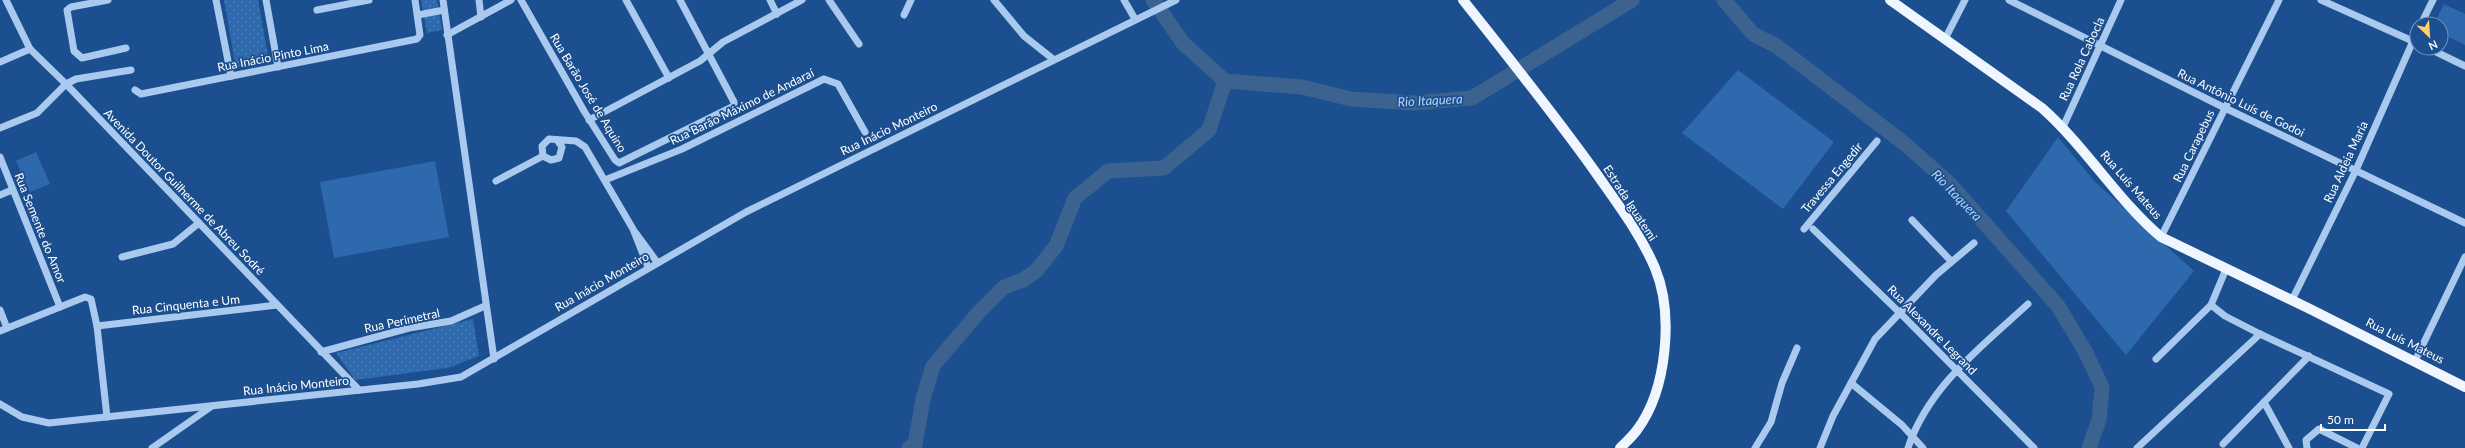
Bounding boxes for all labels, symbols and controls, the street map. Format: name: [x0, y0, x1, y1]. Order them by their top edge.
street label: Rua Rola Cabocla: [2056, 14, 2108, 103]
north arrow: [2409, 16, 2449, 56]
street label: Rua Barão José de Aquino: [547, 31, 630, 155]
street label: Rua Inácio Pinto Lima: [216, 38, 330, 75]
text: N: [2427, 38, 2440, 53]
street label: Rua Barão Máximo de Andaraí: [667, 65, 817, 148]
street label: Rua Antônio Luís de Godoi: [2175, 65, 2307, 140]
water label: Rio Itaquera: [1397, 90, 1463, 110]
street label: Rua Inácio Monteiro: [838, 98, 940, 159]
street label: Avenida Doutor Guilherme de Abreu Sodré: [101, 105, 268, 278]
street label: Rua Carapebus: [2170, 107, 2218, 185]
street label: Rua Aldeia Maria: [2320, 118, 2371, 205]
street label: Travessa Engedir: [1798, 139, 1866, 216]
street label: Rua Luís Mateus: [2098, 147, 2165, 222]
street label: Estrada Iguatemi: [1600, 162, 1661, 244]
water label: Rio Itaquera: [1929, 166, 1986, 224]
street label: Rua Semente do Amor: [11, 170, 70, 286]
street label: Rua Inácio Monteiro: [552, 248, 652, 315]
street label: Rua Alexandre Legrand: [1884, 282, 1980, 378]
street label: Rua Cinquenta e Um: [131, 291, 241, 318]
street label: Rua Perimetral: [363, 305, 441, 336]
street label: Rua Luís Mateus: [2364, 314, 2447, 367]
street label: Rua Inácio Monteiro: [242, 372, 350, 399]
scale bar: [2321, 406, 2385, 432]
text: 50 m: [2327, 412, 2354, 427]

